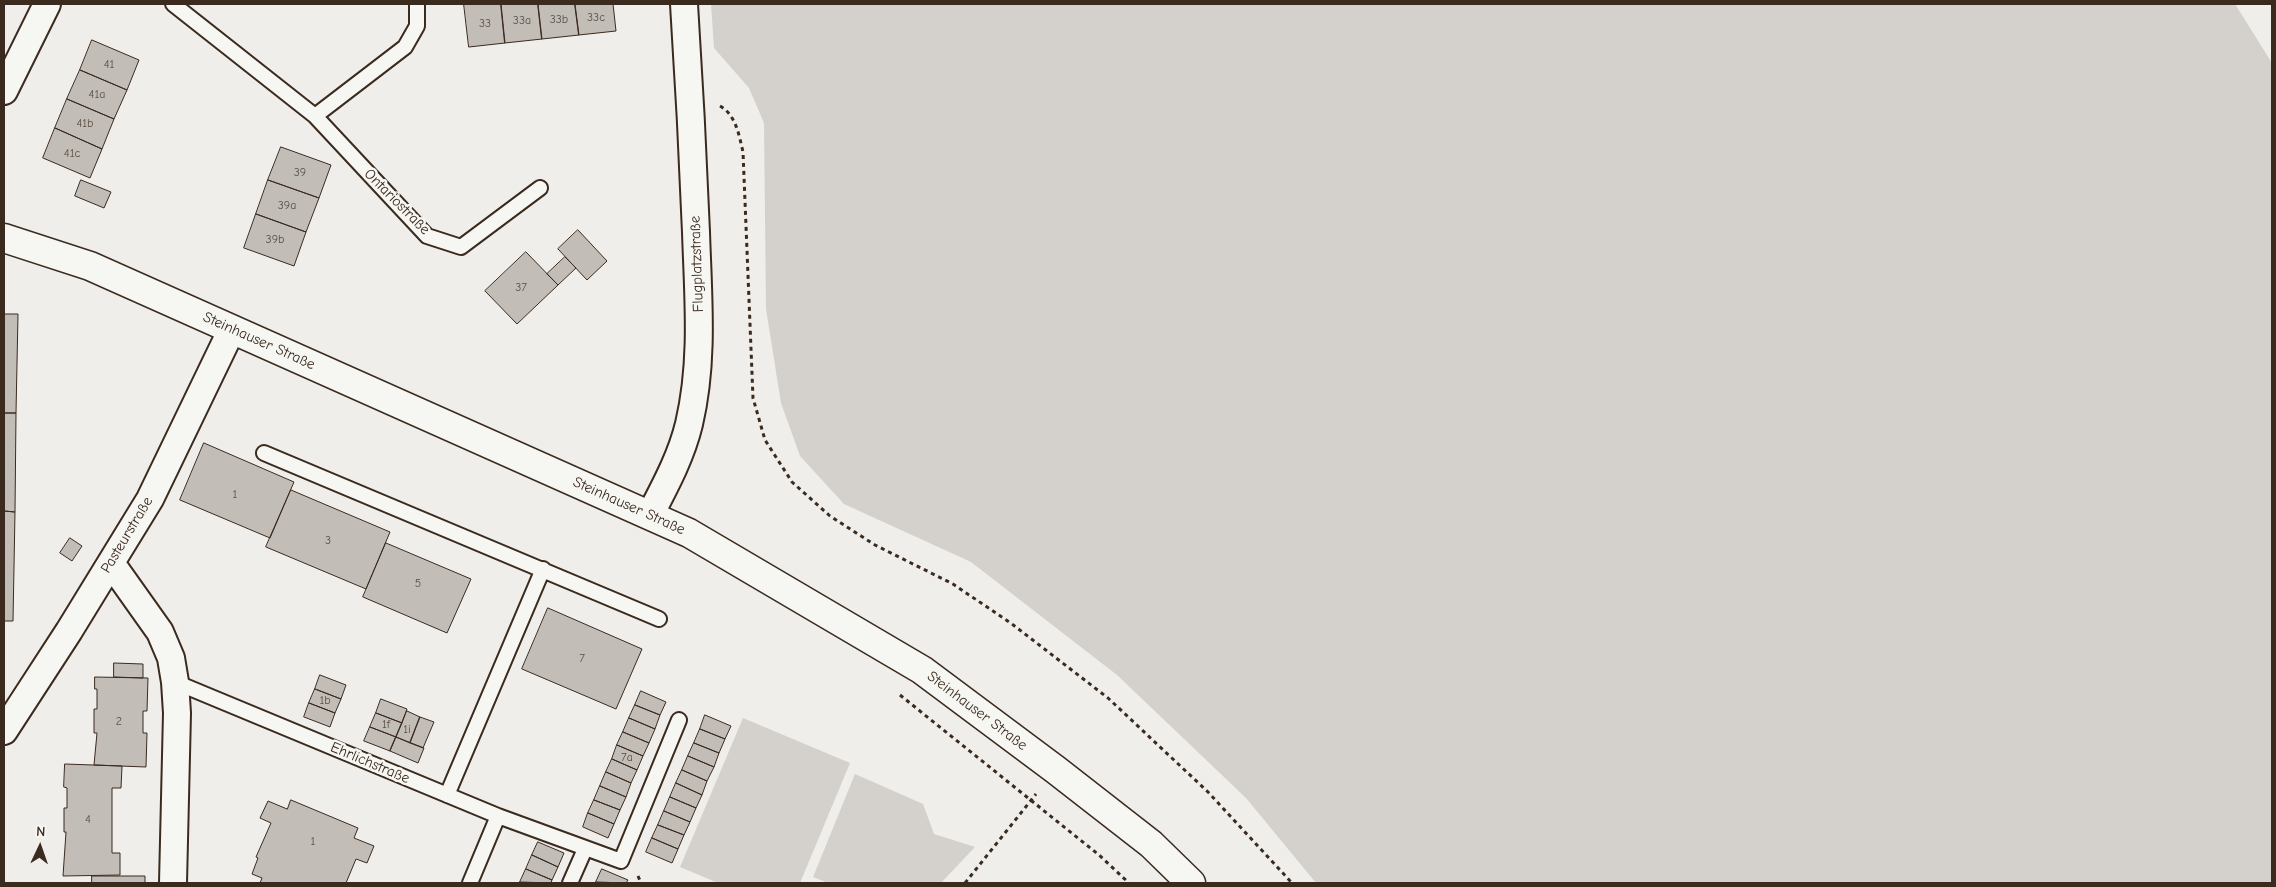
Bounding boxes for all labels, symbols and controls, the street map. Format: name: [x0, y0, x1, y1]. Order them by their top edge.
house number: 33c: [587, 11, 605, 25]
house number: 33b: [550, 13, 568, 27]
house number: 33a: [513, 14, 531, 28]
house number: 33: [479, 17, 491, 31]
house number: 41: [104, 58, 114, 72]
house number: 41a: [89, 88, 105, 102]
house number: 41b: [77, 117, 93, 131]
house number: 41c: [64, 147, 80, 161]
street label: Ontariostraße: [360, 165, 434, 239]
house number: 39: [294, 166, 306, 180]
house number: 39a: [278, 199, 296, 213]
street label: Flugplatzstraße: [686, 215, 708, 313]
house number: 39b: [266, 233, 284, 247]
house number: 37: [515, 281, 527, 295]
street label: Steinhauser Straße: [200, 308, 318, 374]
street label: Steinhauser Straße: [570, 473, 688, 539]
house number: 1: [233, 488, 237, 502]
street label: Pasteurstraße: [97, 493, 157, 577]
house number: 3: [325, 534, 331, 548]
house number: 5: [415, 577, 421, 591]
house number: 7: [579, 652, 585, 666]
street label: Steinhauser Straße: [923, 667, 1031, 755]
house number: 1b: [319, 694, 331, 708]
house number: 2: [116, 715, 122, 729]
house number: 1f: [382, 718, 390, 732]
house number: 1i: [403, 723, 411, 737]
street label: Ehrlichstraße: [328, 738, 412, 788]
house number: 7a: [621, 751, 633, 765]
house number: 4: [85, 813, 91, 827]
north arrow: [15, 822, 65, 872]
text: N: [36, 823, 46, 840]
house number: 1: [311, 835, 315, 849]

